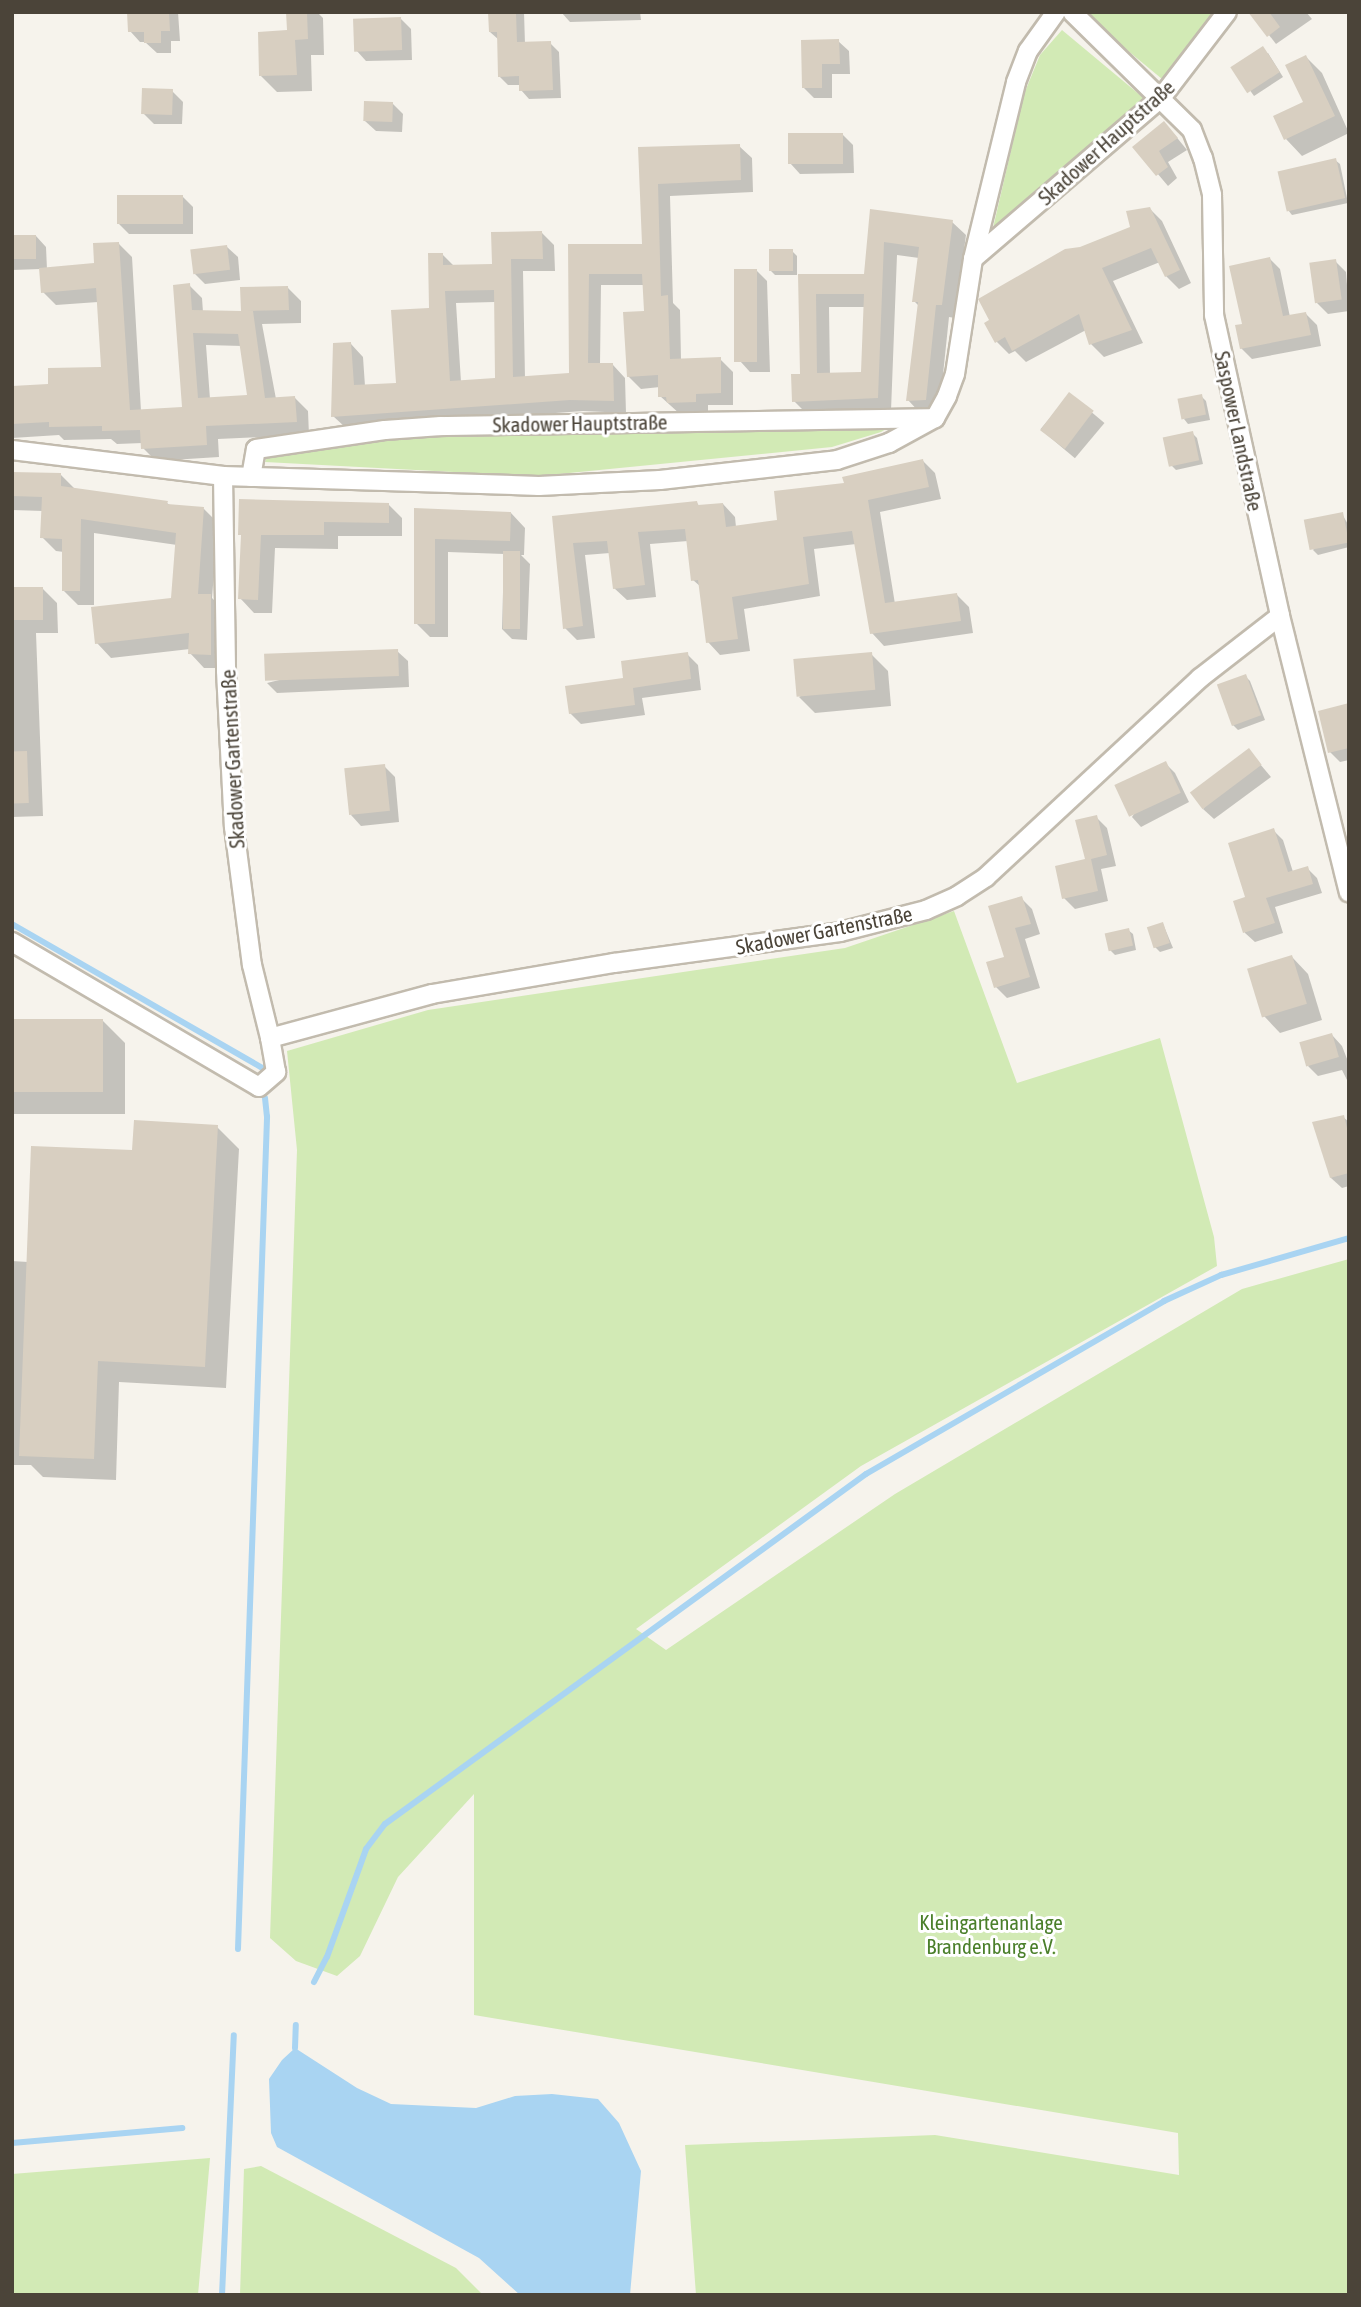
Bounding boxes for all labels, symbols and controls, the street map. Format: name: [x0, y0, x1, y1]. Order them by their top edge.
street label: Skadower Hauptstraße: [1033, 74, 1179, 210]
street label: Saspower Landstraße: [1210, 349, 1268, 513]
street label: Skadower Hauptstraße: [492, 409, 668, 437]
street label: Skadower Gartenstraße: [215, 669, 249, 849]
street label: Skadower Gartenstraße: [734, 901, 914, 959]
park label: Kleingartenanlage Brandenburg e.V.: [919, 1909, 1063, 1959]

